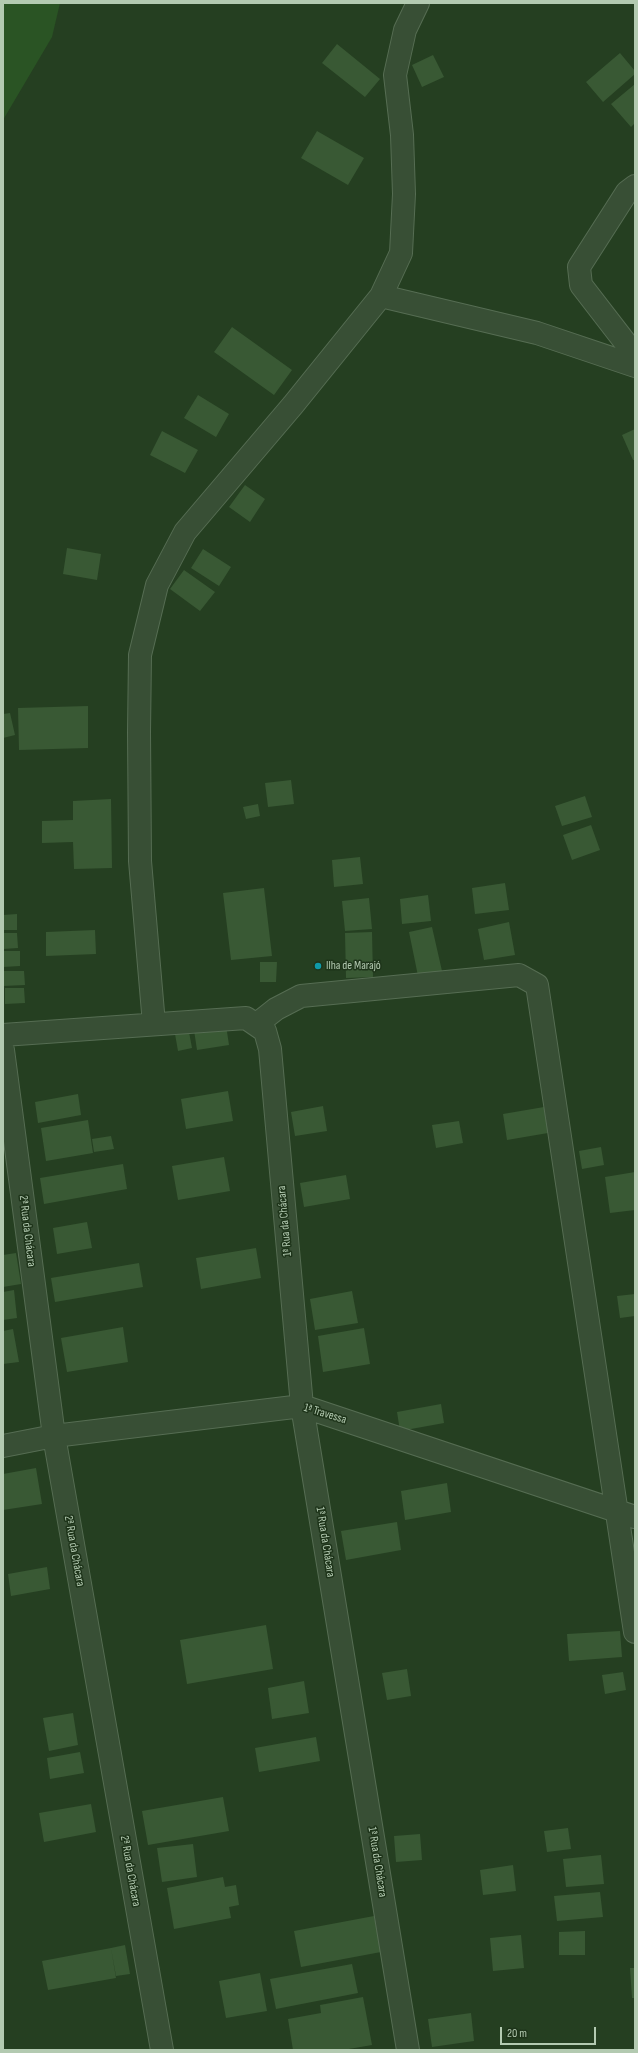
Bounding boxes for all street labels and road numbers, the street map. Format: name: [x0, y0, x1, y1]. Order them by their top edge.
street label: 1ª Rua da Chácara: [275, 1185, 295, 1257]
street label: 2ª Rua da Chácara: [15, 1195, 39, 1267]
street label: 1ª Travessa: [302, 1401, 348, 1427]
street label: 1ª Rua da Chácara: [312, 1506, 338, 1578]
street label: 2ª Rua da Chácara: [61, 1514, 87, 1588]
street label: 1ª Rua da Chácara: [364, 1826, 390, 1898]
street label: 2ª Rua da Chácara: [117, 1834, 143, 1908]

